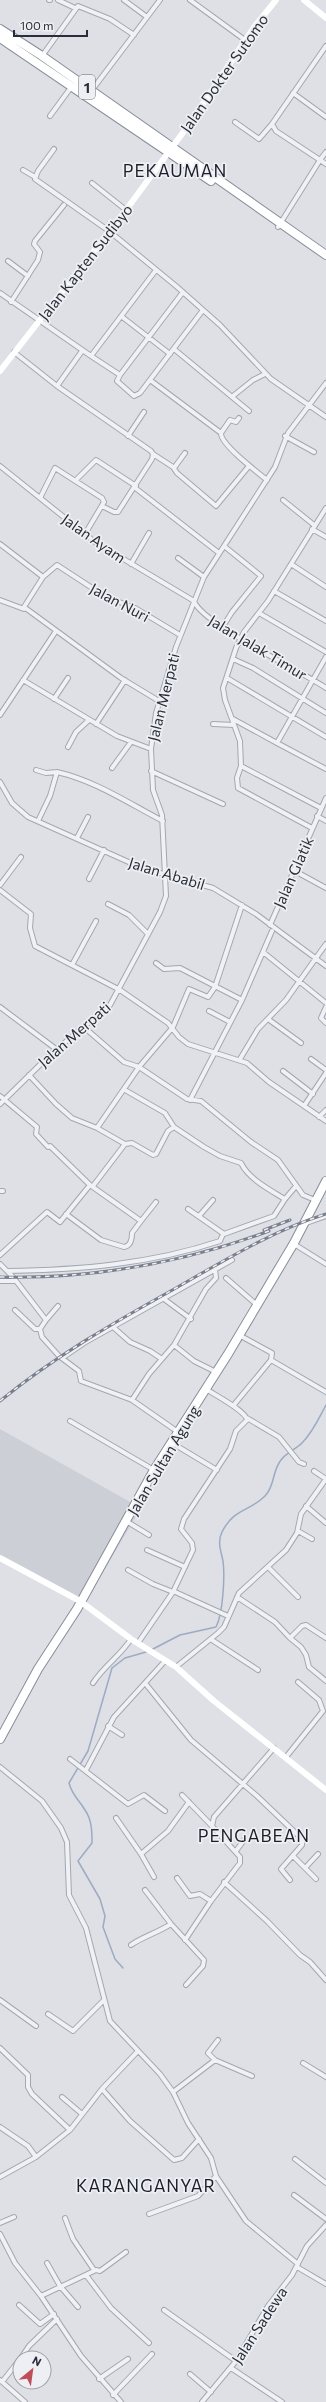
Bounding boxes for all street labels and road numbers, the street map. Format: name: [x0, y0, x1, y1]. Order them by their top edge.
street label: Jalan Dokter Sutomo: [176, 10, 272, 136]
road number: 1: [79, 75, 95, 99]
street label: Jalan Kapten Sudibyo: [34, 200, 136, 324]
street label: Jalan Ayam: [59, 510, 129, 566]
street label: Jalan Nuri: [87, 579, 153, 625]
street label: Jalan Jalak Timur: [206, 611, 310, 683]
street label: Jalan Merpati: [143, 651, 183, 743]
street label: Jalan Glatik: [269, 834, 317, 910]
street label: Jalan Ababil: [127, 853, 207, 893]
street label: Jalan Merpati: [34, 998, 114, 1070]
street label: Jalan Sultan Agung: [123, 1402, 203, 1518]
street label: Jalan Sadewa: [227, 2283, 291, 2367]

